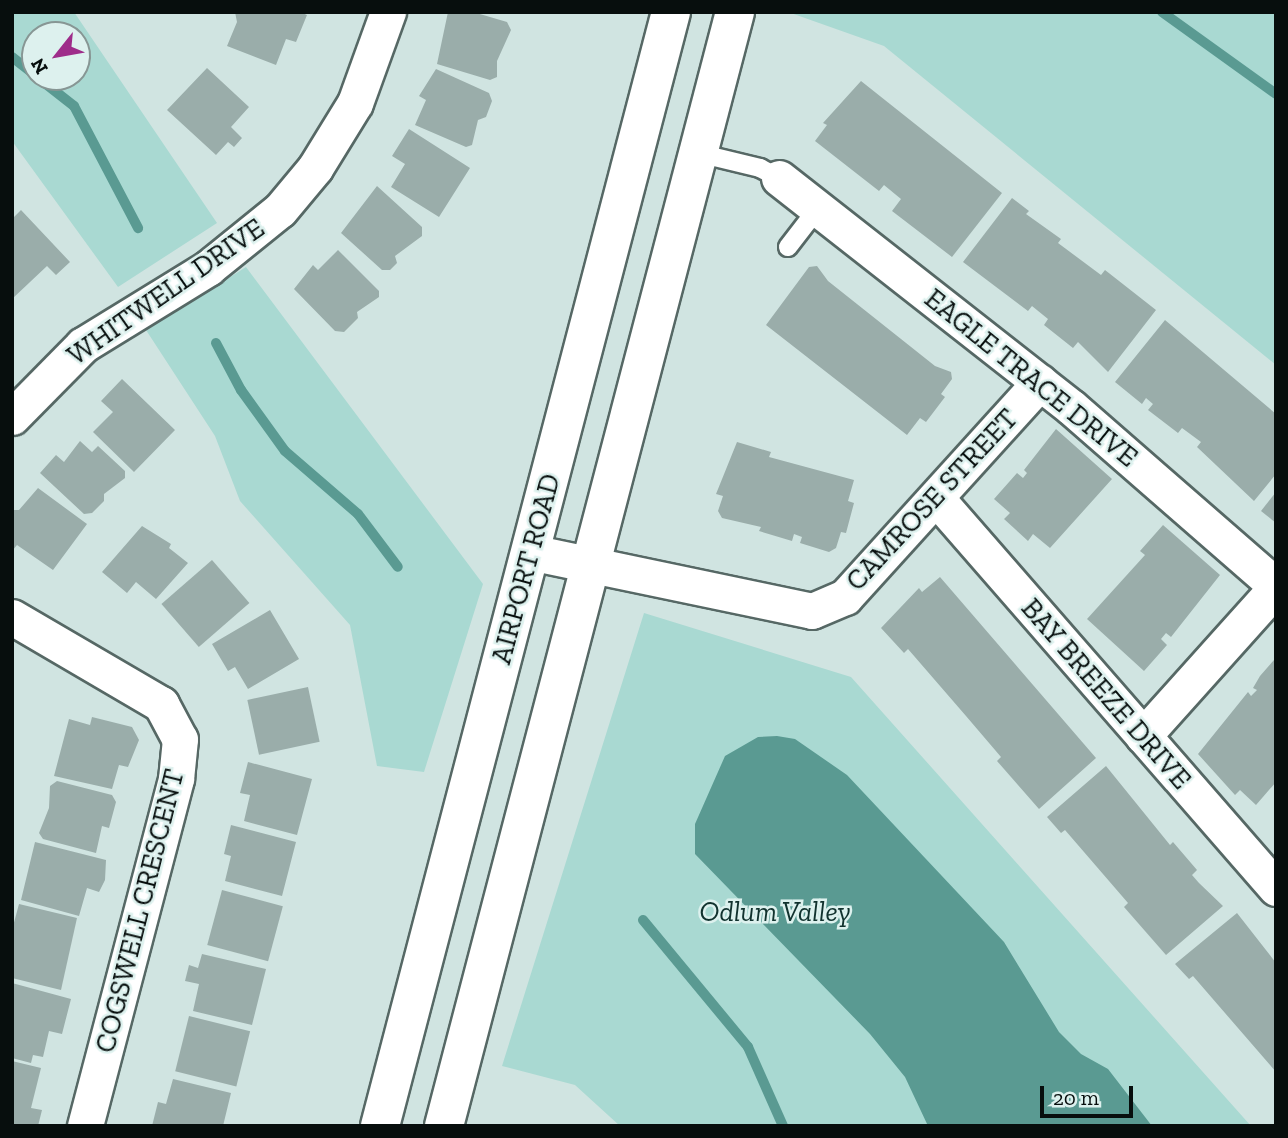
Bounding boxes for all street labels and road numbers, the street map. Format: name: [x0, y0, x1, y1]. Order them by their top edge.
street label: WHITWELL DRIVE: [61, 211, 271, 373]
street label: EAGLE TRACE DRIVE: [918, 282, 1144, 474]
street label: CAMROSE STREET: [839, 402, 1025, 598]
street label: AIRPORT ROAD: [484, 470, 568, 668]
street label: BAY BREEZE DRIVE: [1014, 592, 1198, 796]
street label: COGSWELL CRESCENT: [88, 766, 192, 1056]

